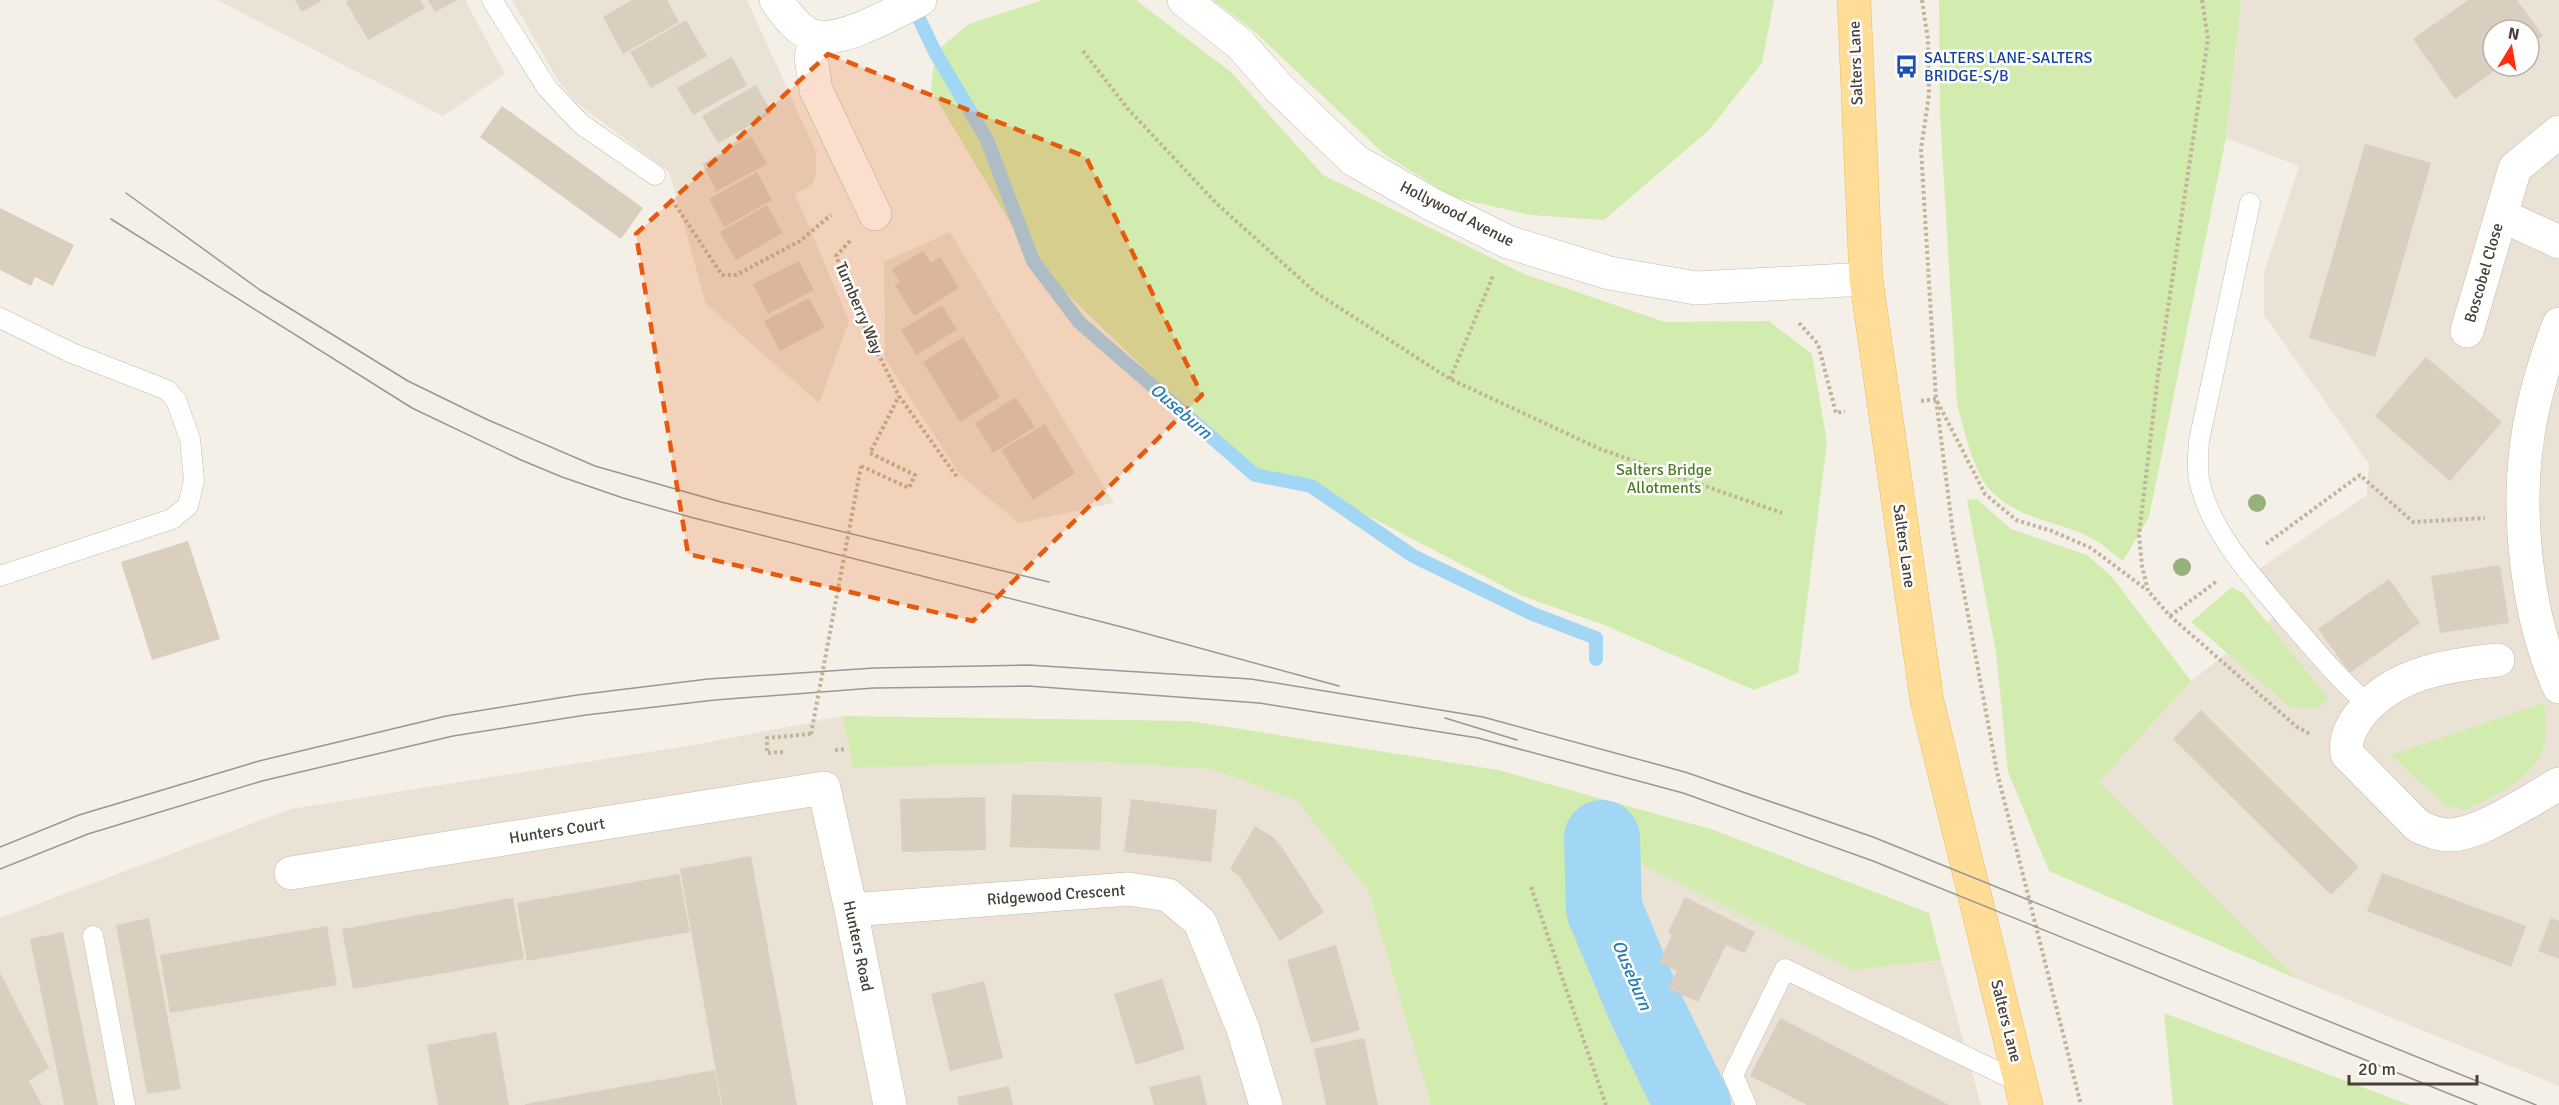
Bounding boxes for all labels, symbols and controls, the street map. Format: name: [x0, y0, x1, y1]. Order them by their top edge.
north arrow: [2481, 18, 2541, 78]
street label: Salters Lane: [1845, 21, 1867, 105]
text: N: [2506, 23, 2521, 45]
place label: SALTERS LANE-SALTERS BRIDGE-S/B: [1924, 48, 2093, 86]
bus stop icon: SALTERS LANE-SALTERS BRIDGE-S/B: [1893, 54, 1919, 80]
street label: Hollywood Avenue: [1396, 177, 1518, 251]
street label: Boscobel Close: [2460, 221, 2508, 325]
street label: Turnberry Way: [831, 259, 888, 357]
water label: Ouseburn: [1146, 378, 1217, 444]
park label: Salters Bridge Allotments: [1616, 460, 1712, 498]
street label: Salters Lane: [1888, 503, 1920, 589]
street label: Hunters Court: [508, 814, 607, 848]
street label: Ridgewood Crescent: [986, 880, 1126, 910]
street label: Hunters Road: [839, 899, 877, 993]
water label: Ouseburn: [1607, 936, 1657, 1015]
street label: Salters Lane: [1986, 978, 2026, 1064]
scale bar: [2349, 1048, 2476, 1086]
text: 20 m: [2358, 1058, 2396, 1080]

